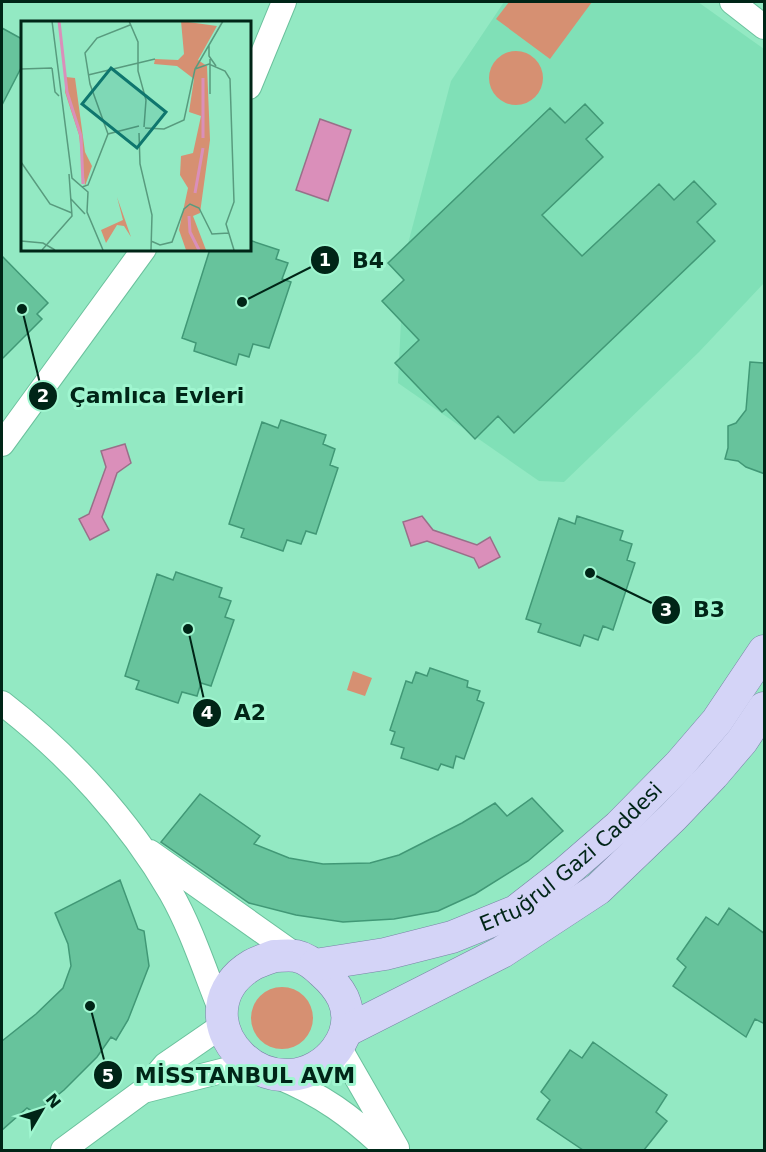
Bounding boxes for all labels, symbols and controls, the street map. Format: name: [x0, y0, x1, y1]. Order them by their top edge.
inset map: [21, 21, 250, 250]
callout: B4: [310, 240, 396, 280]
text: B4: [352, 248, 384, 273]
text: 1: [319, 249, 331, 270]
callout: Çamlıca Evleri: [28, 376, 256, 416]
text: Çamlıca Evleri: [70, 383, 244, 408]
text: 2: [37, 385, 49, 406]
callout: B3: [651, 590, 737, 630]
text: B3: [693, 597, 725, 622]
text: 3: [660, 599, 672, 620]
callout: A2: [192, 693, 279, 733]
text: A2: [234, 700, 266, 725]
text: 4: [201, 702, 213, 723]
street label: Ertuğrul Gazi Caddesi: [476, 777, 667, 936]
callout: MİSSTANBUL AVM: [93, 1055, 368, 1095]
text: MİSSTANBUL AVM: [135, 1063, 355, 1088]
text: 5: [102, 1065, 114, 1086]
north arrow: [12, 1080, 72, 1140]
text: N: [42, 1090, 65, 1112]

